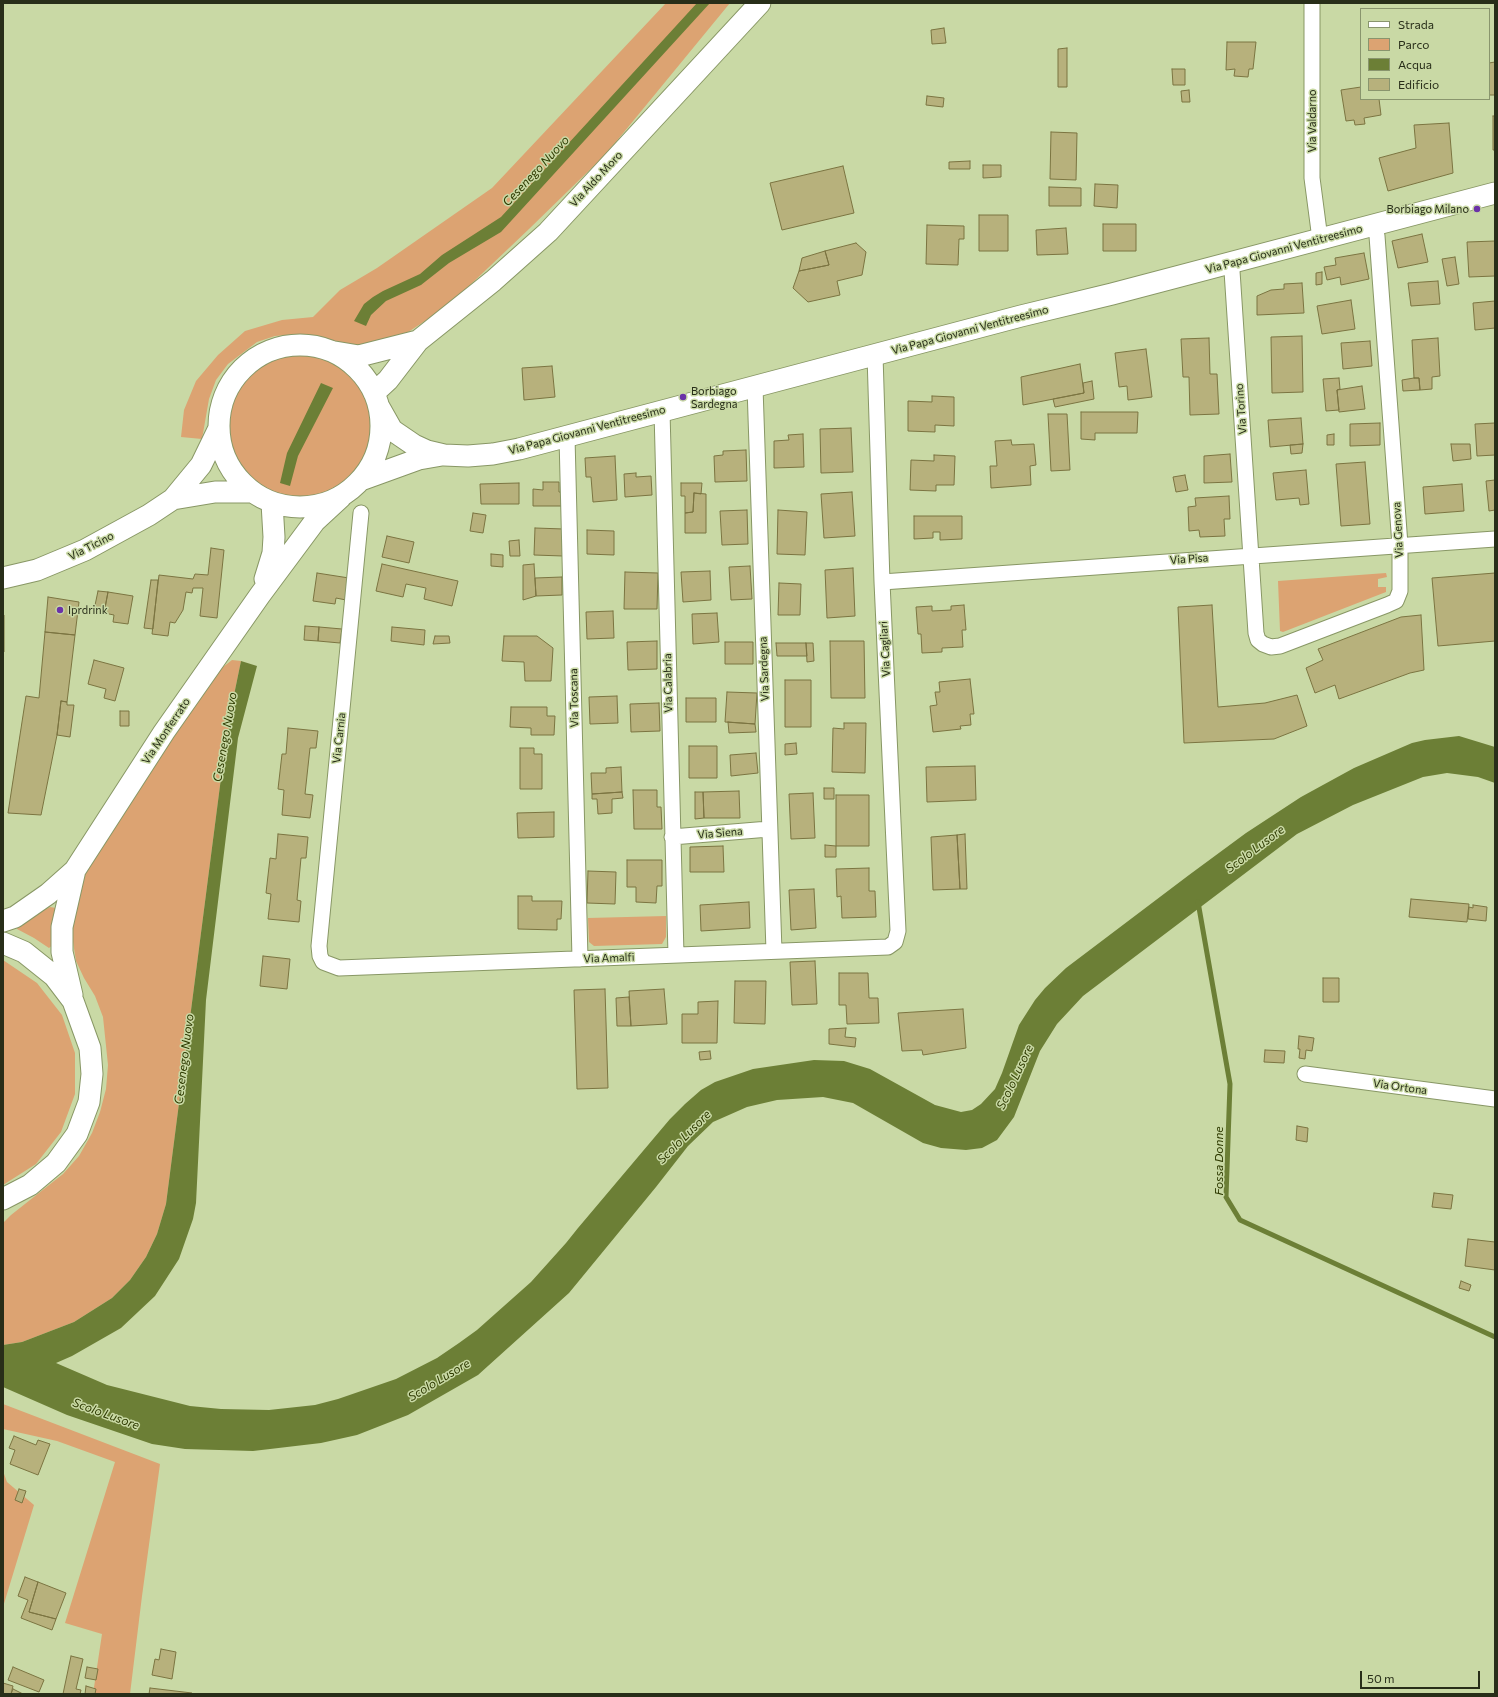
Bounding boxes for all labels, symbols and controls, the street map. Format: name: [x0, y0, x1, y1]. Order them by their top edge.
legend: [1360, 8, 1490, 100]
text: Strada: [1398, 17, 1434, 31]
text: Parco: [1398, 37, 1430, 51]
text: Acqua: [1398, 57, 1432, 71]
text: Edificio: [1398, 77, 1439, 91]
street label: Via Valdarno: [1305, 89, 1319, 153]
water label: Cesenego Nuovo: [500, 133, 572, 209]
street label: Via Aldo Moro: [567, 148, 625, 210]
place label: Borbiago Milano: [1387, 202, 1469, 216]
marker: Borbiago Milano: [1472, 204, 1482, 214]
street label: Via Papa Giovanni Ventitreesimo: [1204, 222, 1364, 276]
street label: Via Papa Giovanni Ventitreesimo: [890, 303, 1050, 357]
street label: Via Torino: [1233, 383, 1249, 435]
place label: Borbiago Sardegna: [691, 384, 738, 410]
marker: Borbiago Sardegna: [678, 392, 688, 402]
street label: Via Papa Giovanni Ventitreesimo: [507, 403, 667, 457]
street label: Via Genova: [1390, 502, 1406, 558]
street label: Via Ticino: [66, 529, 116, 563]
street label: Via Pisa: [1169, 551, 1209, 567]
place label: Iprdrink: [68, 603, 108, 617]
marker: Iprdrink: [55, 605, 65, 615]
street label: Via Cagliari: [877, 621, 893, 677]
street label: Via Sardegna: [756, 636, 772, 702]
street label: Via Calabria: [661, 653, 675, 713]
street label: Via Toscana: [567, 668, 581, 728]
water label: Cesenego Nuovo: [210, 691, 240, 783]
street label: Via Monferrato: [139, 695, 193, 767]
street label: Via Carnia: [330, 712, 348, 764]
water label: Scolo Lusore: [1223, 822, 1287, 876]
street label: Via Siena: [697, 824, 743, 842]
street label: Via Amalfi: [583, 951, 635, 965]
water label: Cesenego Nuovo: [171, 1013, 197, 1105]
water label: Scolo Lusore: [994, 1042, 1036, 1112]
street label: Via Ortona: [1372, 1077, 1428, 1097]
water label: Scolo Lusore: [654, 1107, 714, 1167]
water label: Fossa Donne: [1212, 1126, 1226, 1196]
water label: Scolo Lusore: [405, 1356, 473, 1404]
water label: Scolo Lusore: [71, 1395, 141, 1433]
scale bar: [1362, 1663, 1482, 1689]
text: 50 m: [1367, 1671, 1395, 1685]

